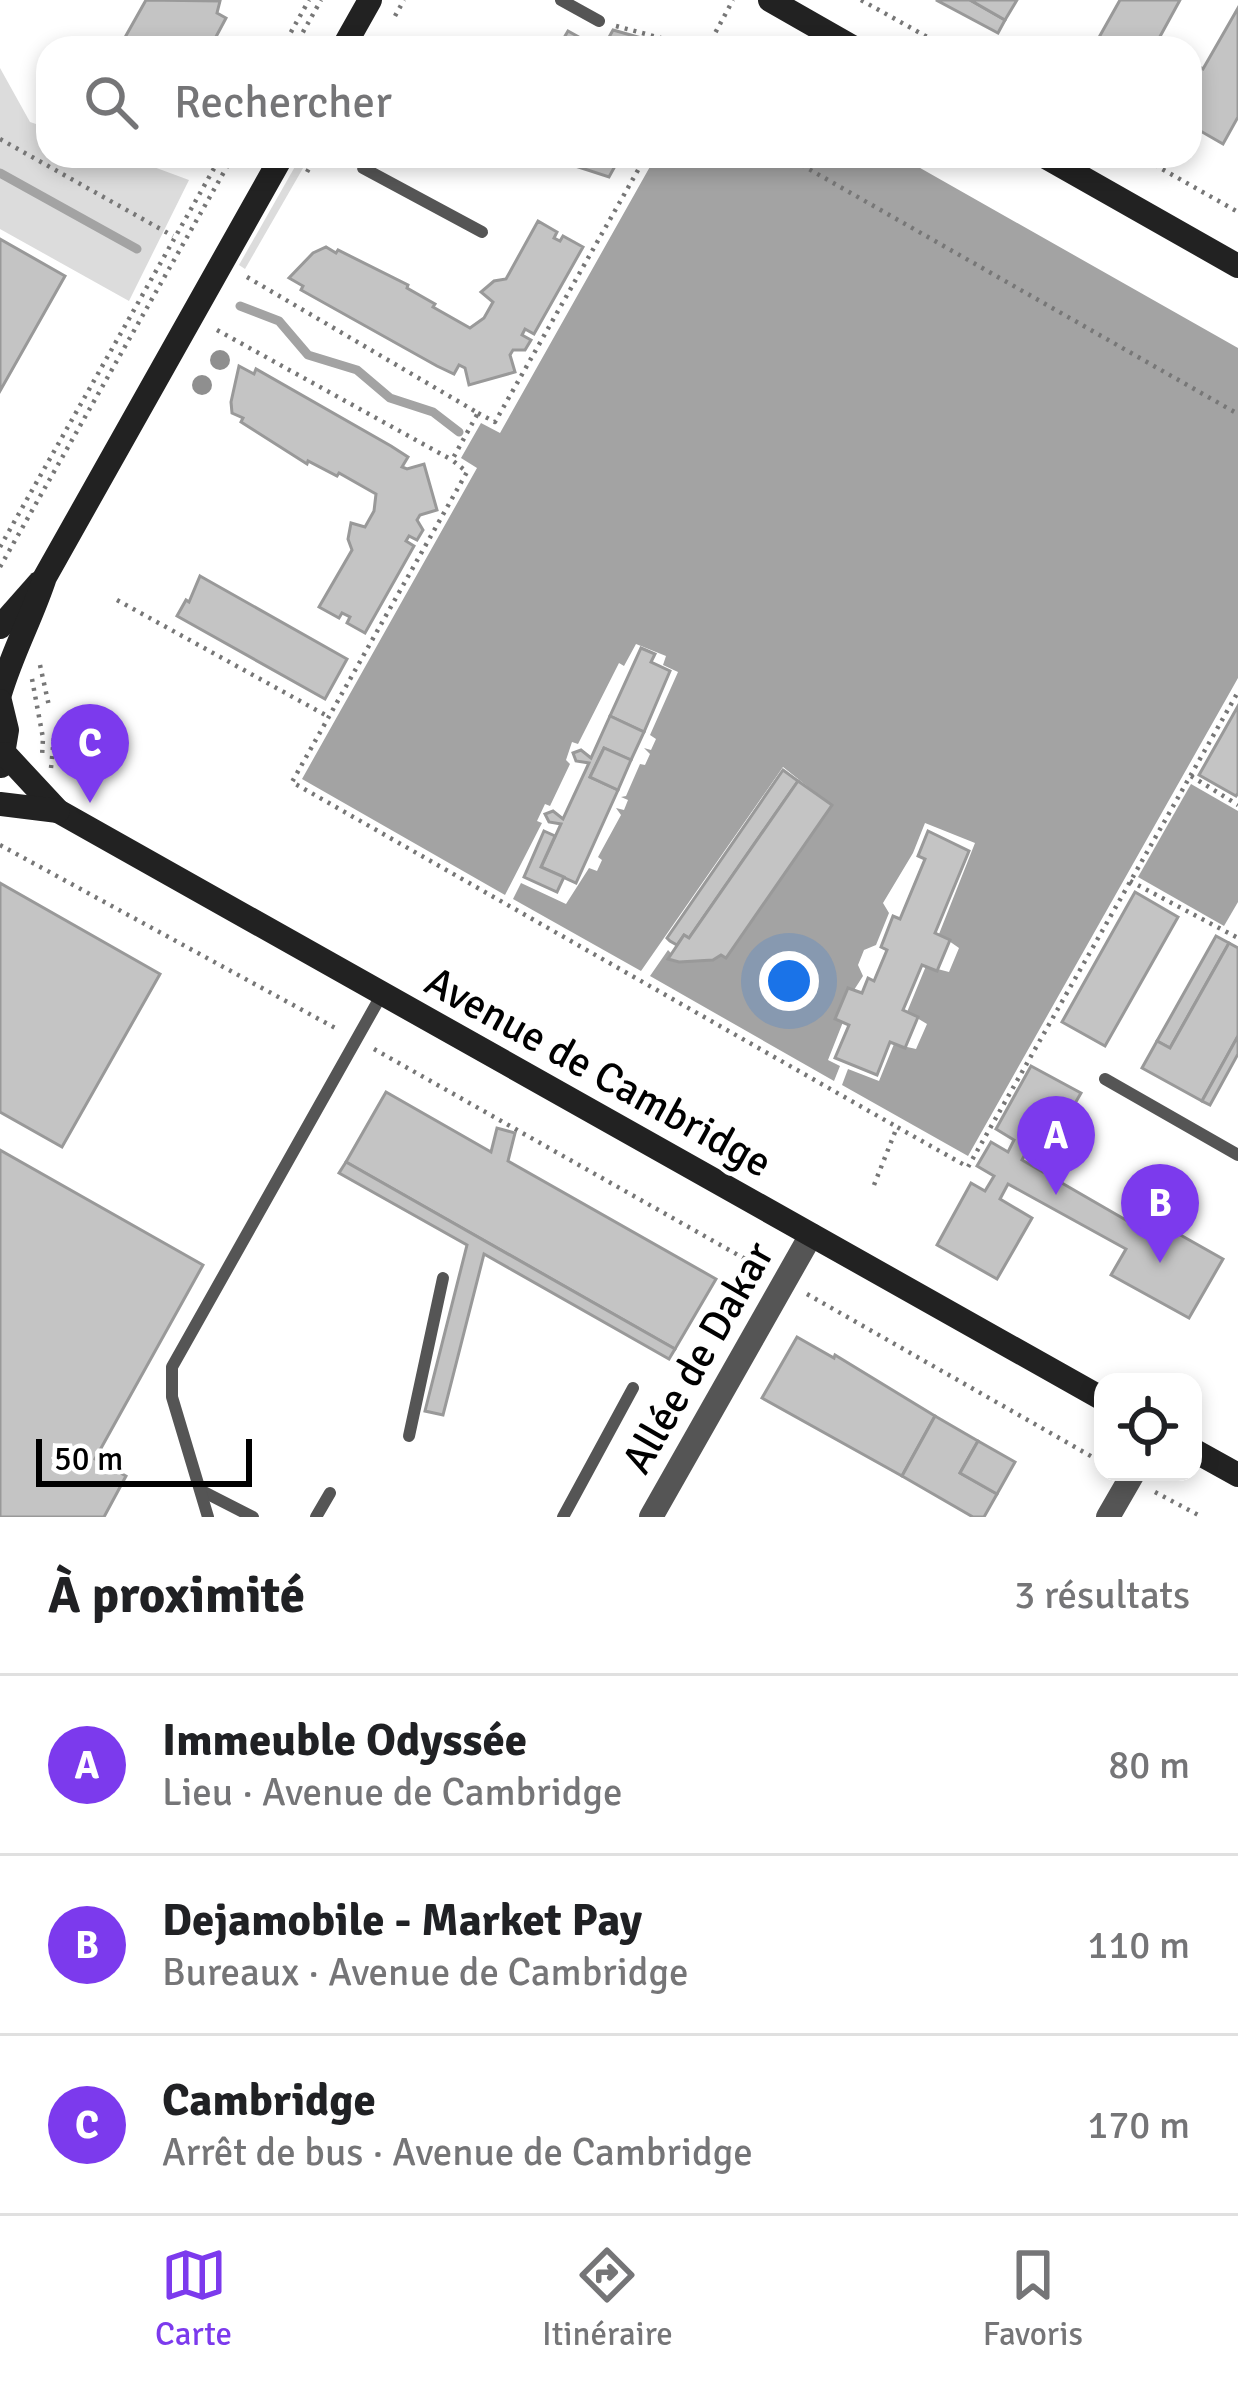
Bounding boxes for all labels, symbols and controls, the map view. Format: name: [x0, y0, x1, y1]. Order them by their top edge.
search box: [36, 36, 1202, 168]
icon: search: [78, 69, 144, 135]
text: Rechercher: [174, 75, 392, 130]
pin: C: [51, 704, 129, 803]
your location: [759, 951, 819, 1011]
street label: Avenue de Cambridge: [416, 956, 780, 1189]
pin: A: [1017, 1096, 1095, 1195]
pin: B: [1121, 1164, 1199, 1263]
street label: Allée de Dakar: [612, 1232, 785, 1483]
map controls: [1094, 1373, 1202, 1481]
button: locate: [1094, 1373, 1202, 1481]
scale bar: [36, 1433, 252, 1486]
text: 50 m: [54, 1439, 123, 1480]
text: À proximité: [48, 1564, 305, 1627]
text: 3 résultats: [1014, 1571, 1190, 1619]
text: Immeuble Odyssée: [162, 1713, 527, 1768]
text: A: [75, 1741, 99, 1789]
text: 80 m: [1108, 1741, 1190, 1789]
text: Lieu · Avenue de Cambridge: [162, 1768, 623, 1816]
text: Dejamobile - Market Pay: [162, 1893, 642, 1948]
text: B: [75, 1921, 99, 1969]
text: 110 m: [1087, 1921, 1190, 1969]
text: Bureaux · Avenue de Cambridge: [162, 1948, 689, 1996]
text: Cambridge: [162, 2073, 376, 2128]
text: C: [75, 2101, 99, 2149]
text: 170 m: [1087, 2101, 1190, 2149]
text: Arrêt de bus · Avenue de Cambridge: [162, 2128, 753, 2176]
tab: Carte: [155, 2242, 232, 2355]
tab: Itinéraire: [542, 2242, 673, 2355]
tab: Favoris: [983, 2242, 1083, 2355]

